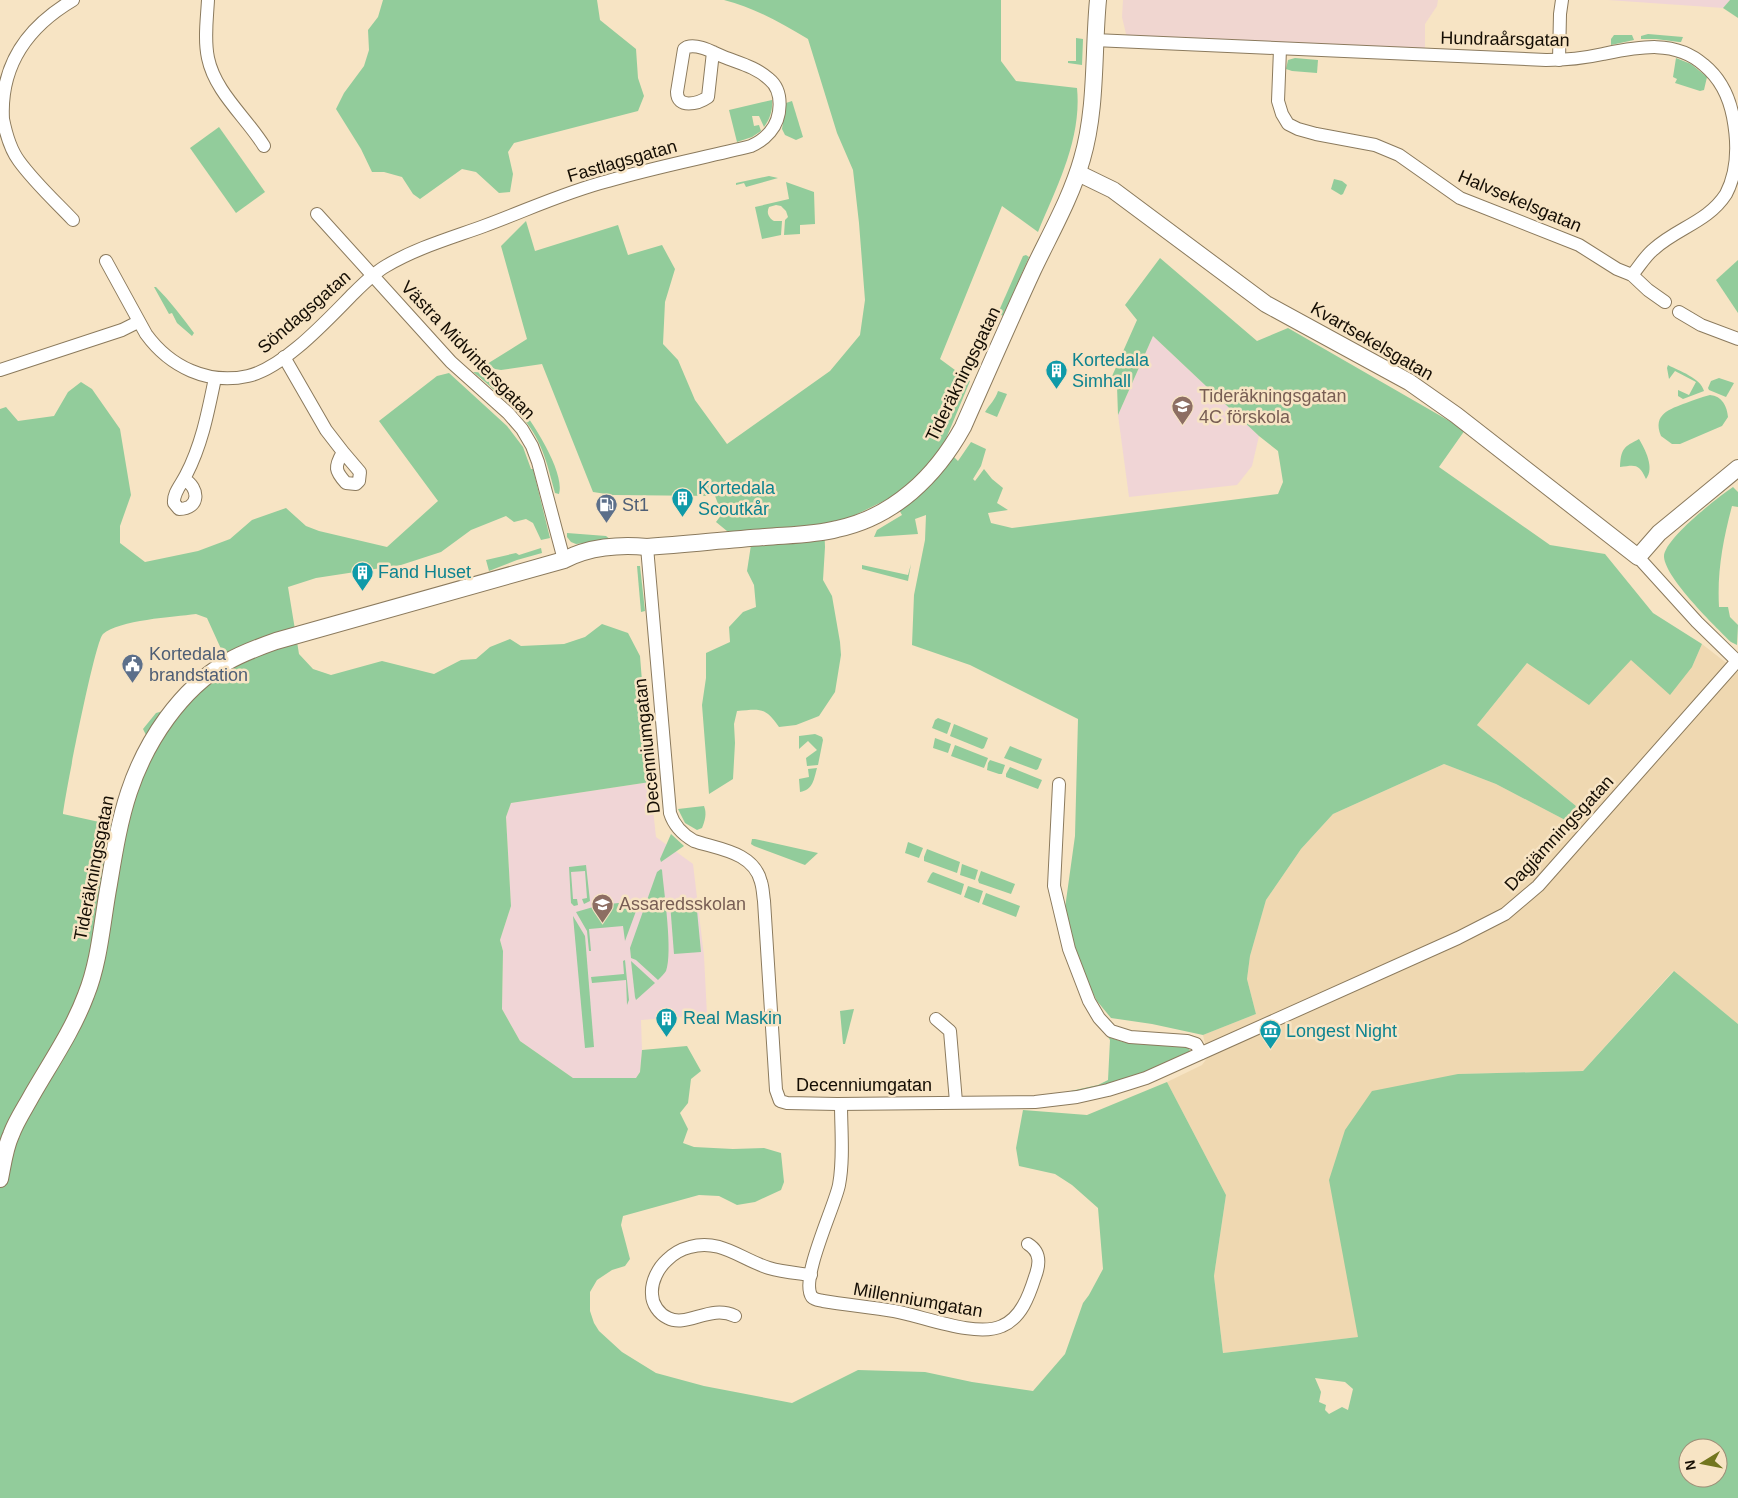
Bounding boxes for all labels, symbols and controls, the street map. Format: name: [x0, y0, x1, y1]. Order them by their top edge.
street label: Hundraårsgatan: [1440, 28, 1570, 50]
street label: Fastlagsgatan: [565, 136, 679, 186]
street label: Halvsekelsgatan: [1455, 166, 1585, 236]
street label: Söndagsgatan: [254, 266, 354, 358]
street label: Västra Midvintersgatan: [397, 277, 539, 423]
street label: Kvartsekelsgatan: [1307, 298, 1437, 384]
street label: Tideräkningsgatan: [922, 303, 1004, 445]
place label: Kortedala Simhall: [1072, 350, 1150, 391]
building icon: Kortedala Simhall: [1044, 358, 1068, 389]
place label: Tideräkningsgatan 4C förskola: [1199, 386, 1346, 427]
school or university icon: Tideräkningsgatan 4C förskola: [1171, 394, 1195, 425]
place label: Kortedala Scoutkår: [698, 478, 776, 519]
building icon: Kortedala Scoutkår: [670, 486, 694, 517]
fuel station icon: St1: [594, 493, 618, 524]
place label: St1: [622, 495, 649, 515]
building icon: Fand Huset: [350, 560, 374, 591]
place label: Fand Huset: [378, 562, 471, 582]
place label: Kortedala brandstation: [149, 644, 248, 685]
public building icon: Kortedala brandstation: [121, 652, 145, 683]
street label: Decenniumgatan: [630, 677, 664, 815]
street label: Dagjämningsgatan: [1500, 771, 1618, 895]
street label: Tideräkningsgatan: [70, 794, 118, 942]
school or university icon: Assaredsskolan: [591, 892, 615, 923]
place label: Assaredsskolan: [619, 894, 746, 914]
building icon: Real Maskin: [655, 1006, 679, 1037]
place label: Real Maskin: [683, 1008, 782, 1028]
museum icon: Longest Night: [1258, 1019, 1282, 1050]
place label: Longest Night: [1286, 1021, 1397, 1041]
street label: Decenniumgatan: [796, 1075, 932, 1095]
street label: Millenniumgatan: [852, 1279, 984, 1321]
north arrow: [1678, 1438, 1728, 1488]
text: N: [1681, 1459, 1699, 1472]

